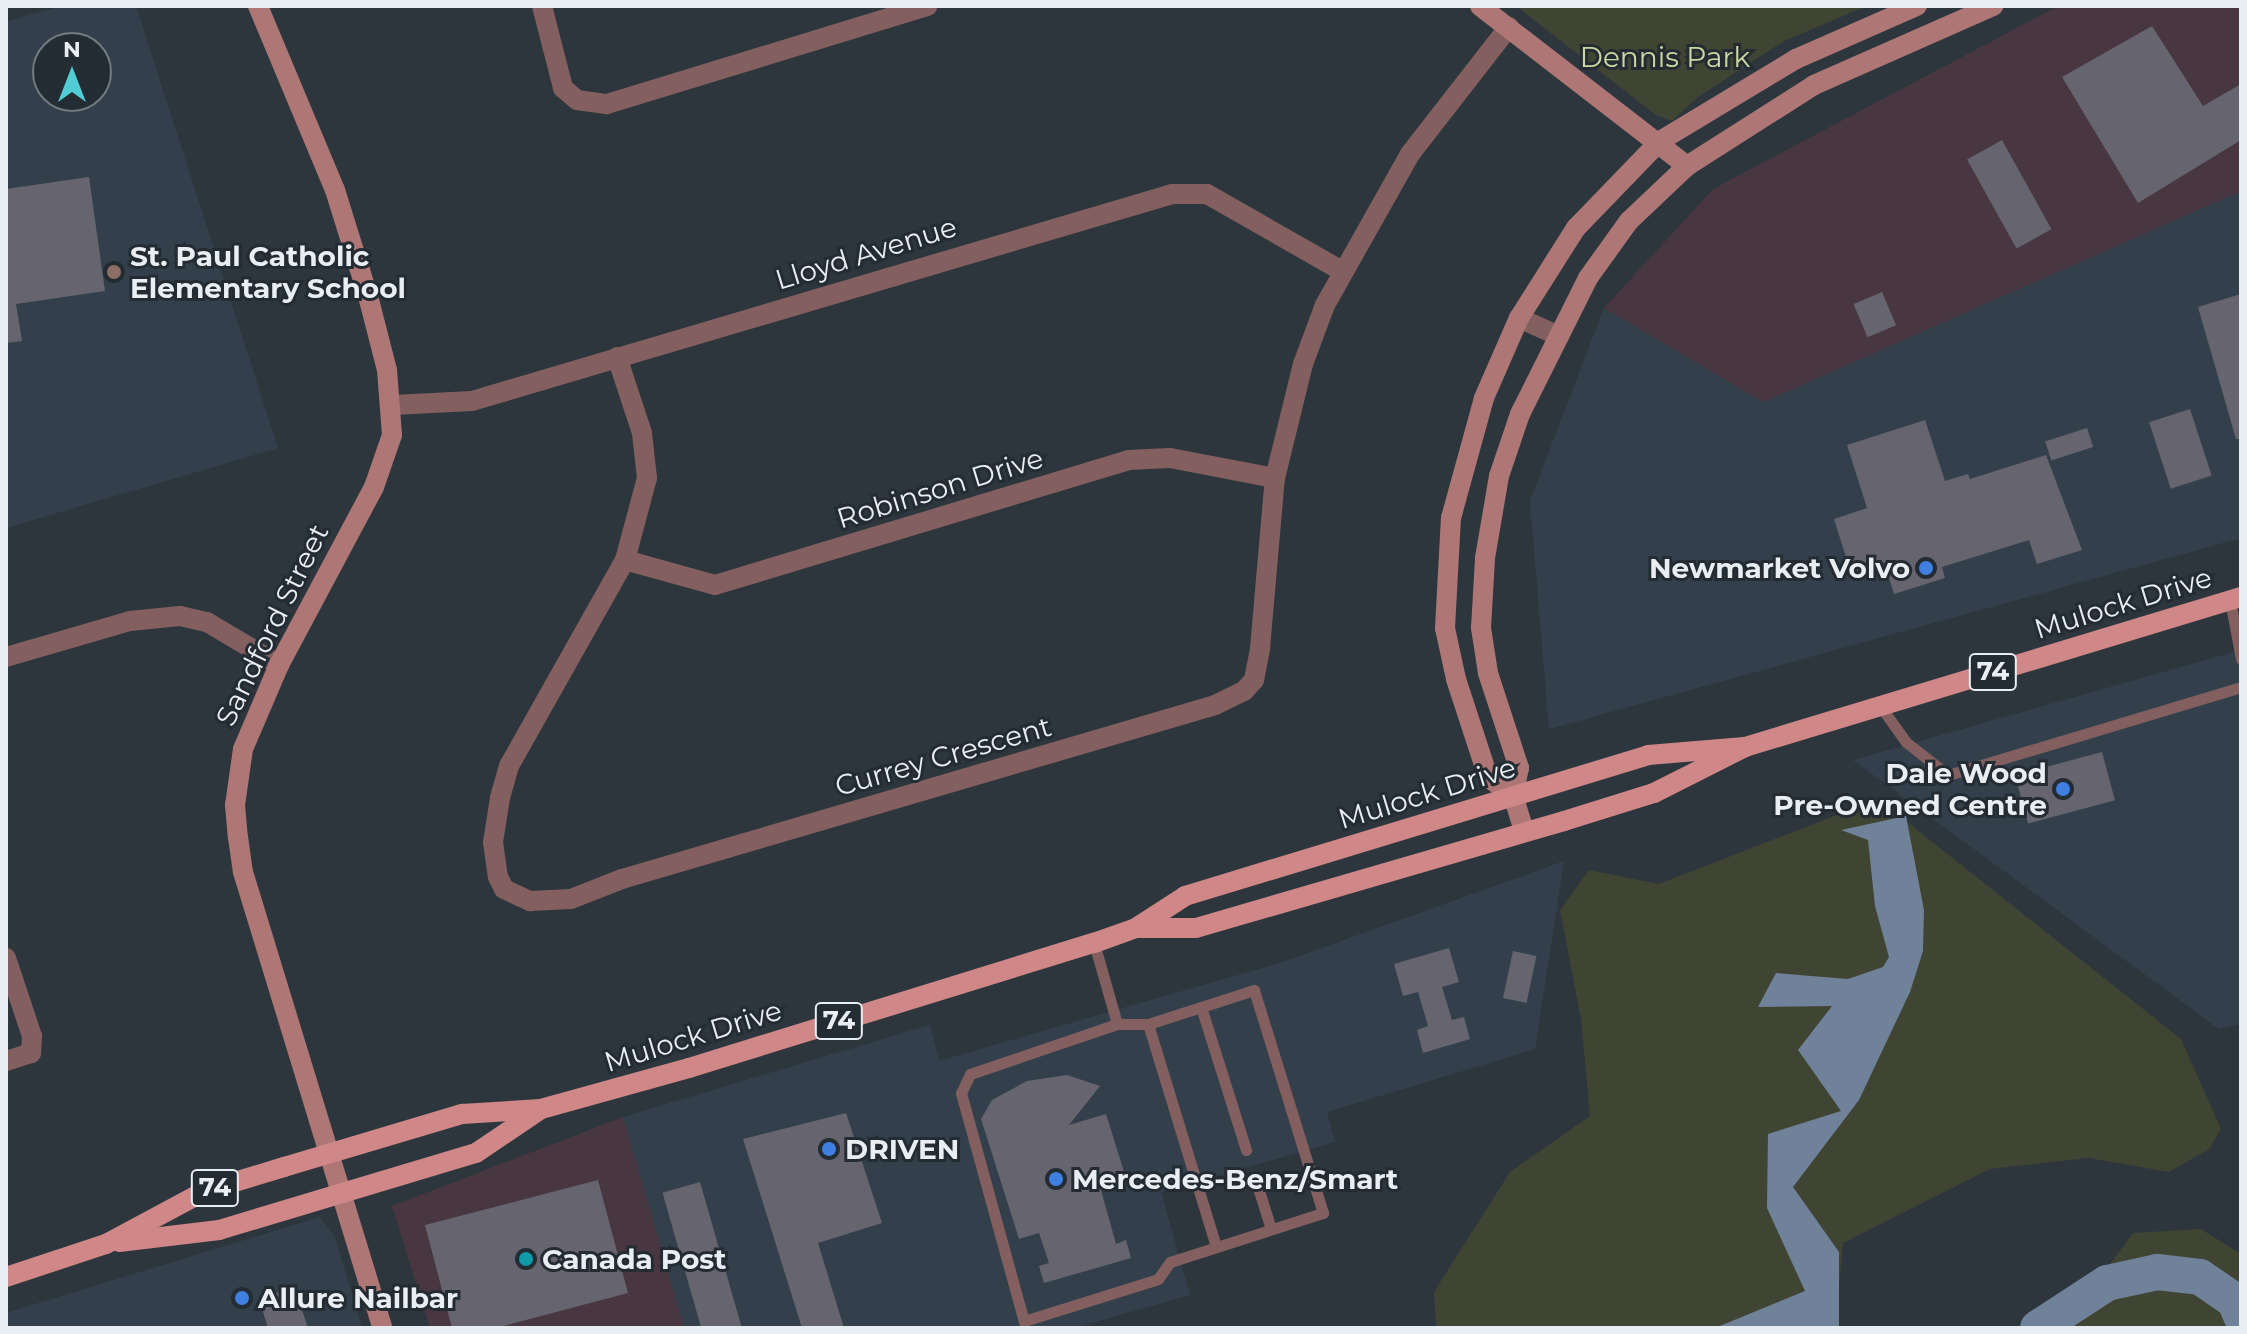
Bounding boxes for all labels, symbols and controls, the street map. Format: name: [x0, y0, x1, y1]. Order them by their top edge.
north arrow: [32, 32, 112, 112]
text: N: [63, 36, 81, 63]
park label: Dennis Park: [1580, 40, 1750, 74]
street label: Lloyd Avenue: [771, 209, 961, 297]
place label: St. Paul Catholic Elementary School: [130, 239, 406, 305]
marker: St. Paul Catholic Elementary School: [105, 263, 123, 281]
street label: Robinson Drive: [833, 441, 1047, 535]
street label: Sandford Street: [209, 519, 335, 731]
place label: Newmarket Volvo: [1649, 551, 1910, 585]
marker: Newmarket Volvo: [1917, 559, 1935, 577]
street label: Mulock Drive: [2030, 560, 2216, 646]
road number: 74: [1967, 650, 2019, 694]
street label: Currey Crescent: [831, 709, 1055, 803]
street label: Mulock Drive: [1334, 750, 1520, 836]
place label: Dale Wood Pre-Owned Centre: [1773, 756, 2047, 822]
marker: Dale Wood Pre-Owned Centre: [2054, 780, 2072, 798]
street label: Mulock Drive: [600, 993, 786, 1079]
road number: 74: [813, 999, 865, 1043]
place label: DRIVEN: [845, 1132, 959, 1166]
marker: DRIVEN: [820, 1140, 838, 1158]
place label: Mercedes-Benz/Smart: [1072, 1162, 1398, 1196]
road number: 74: [189, 1166, 241, 1210]
marker: Mercedes-Benz/Smart: [1047, 1170, 1065, 1188]
place label: Canada Post: [542, 1242, 726, 1276]
marker: Canada Post: [517, 1250, 535, 1268]
place label: Allure Nailbar: [258, 1281, 458, 1315]
marker: Allure Nailbar: [233, 1289, 251, 1307]

